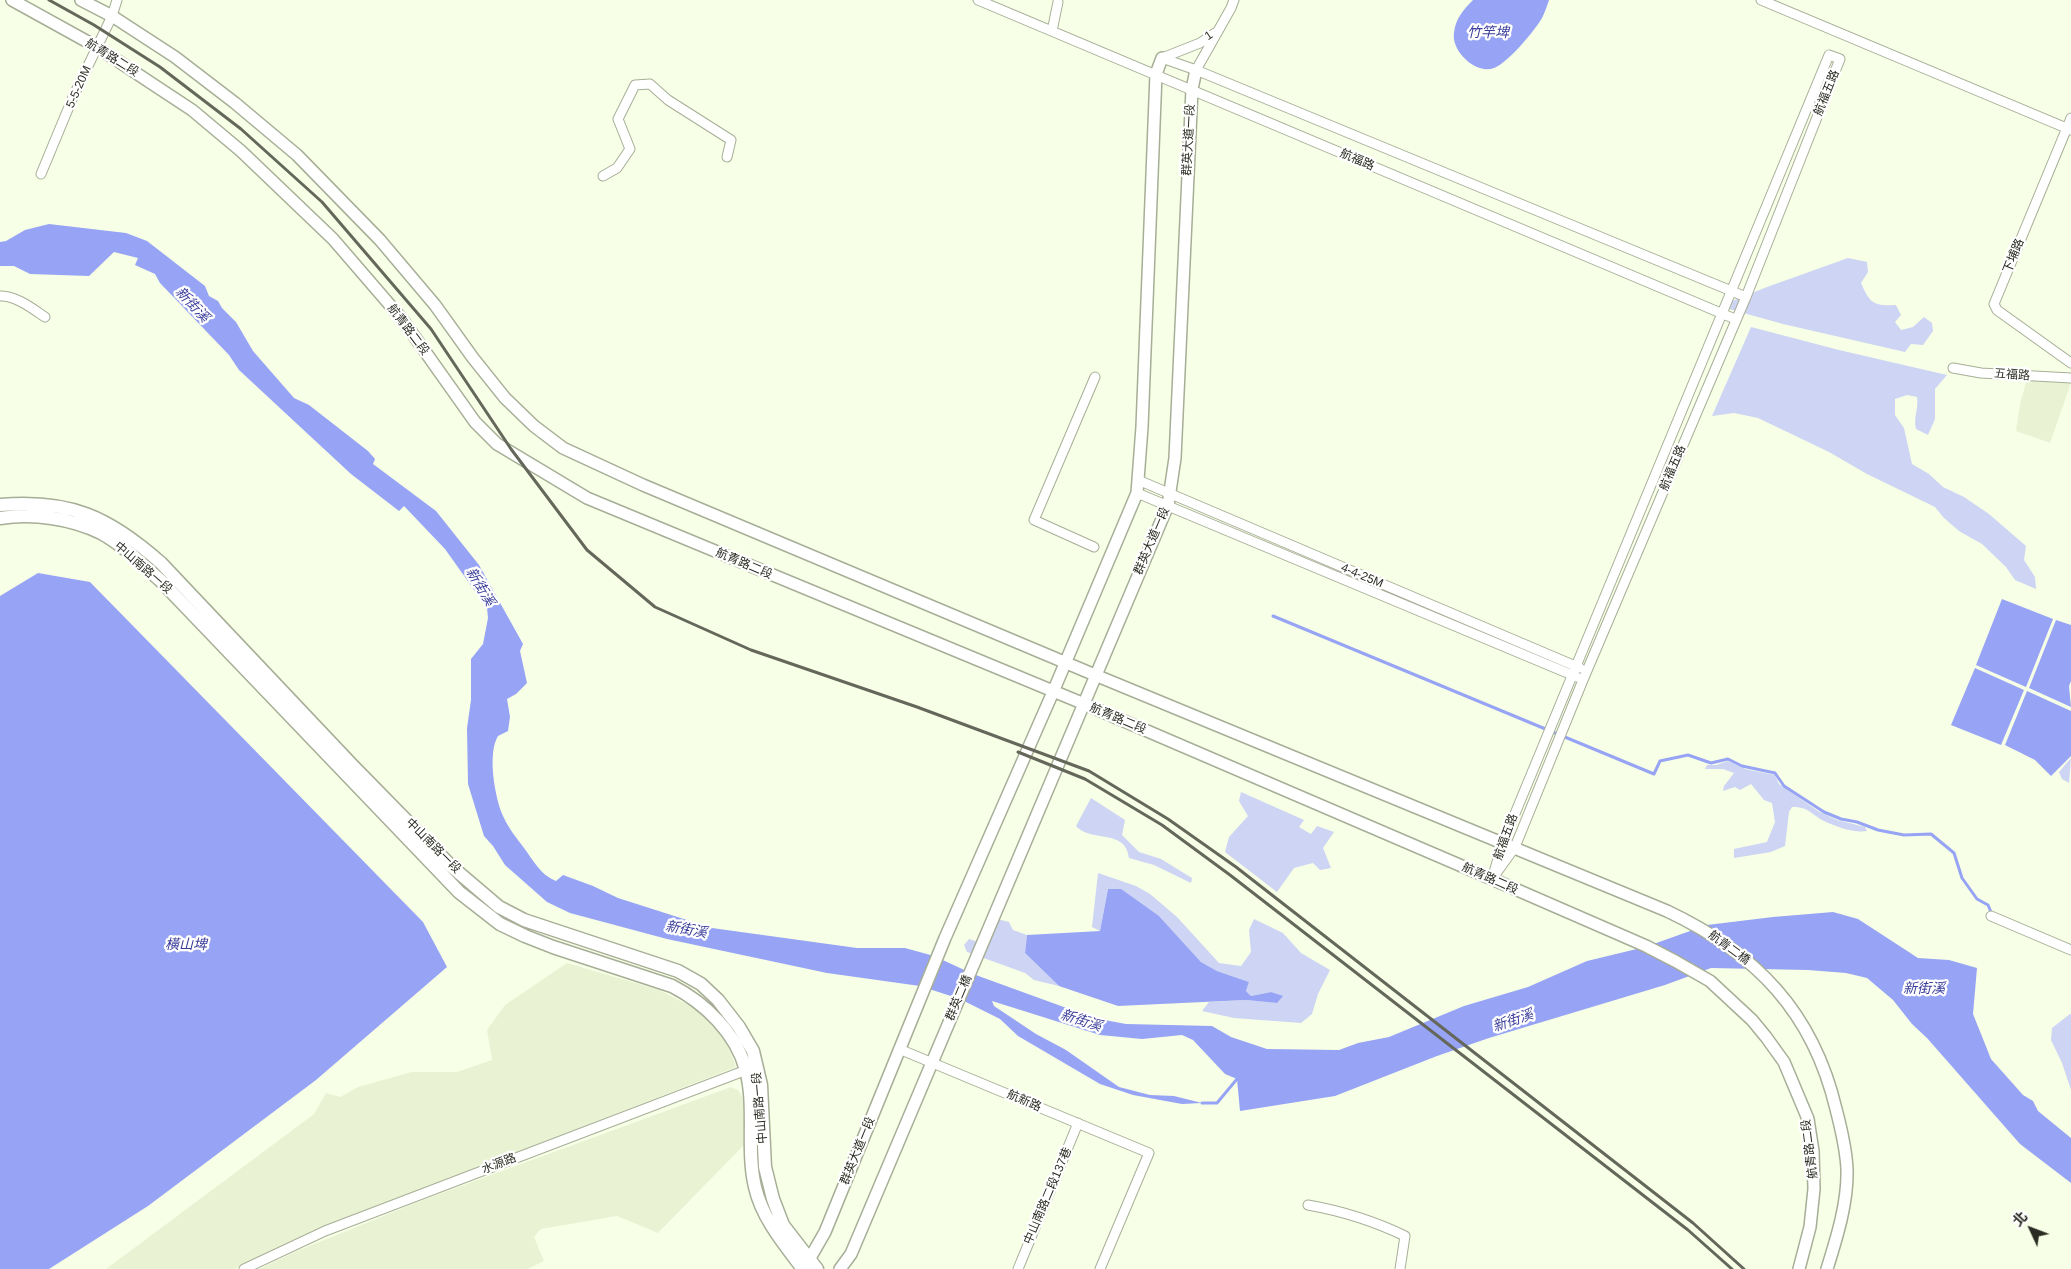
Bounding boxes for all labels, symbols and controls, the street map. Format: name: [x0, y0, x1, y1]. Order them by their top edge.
water label: 竹竿埤: [1467, 25, 1509, 41]
street label: 1: [1202, 28, 1216, 44]
street label: 航青路二段: [83, 36, 141, 80]
street label: 5-5-20M: [63, 64, 95, 110]
street label: 航福五路: [1811, 68, 1843, 118]
street label: 群英大道一段: [1180, 104, 1198, 176]
street label: 航福路: [1338, 146, 1376, 174]
street label: 下埔路: [2001, 237, 2027, 275]
water label: 新街溪: [172, 284, 212, 326]
street label: 航青路二段: [384, 302, 432, 358]
street label: 五福路: [1994, 367, 2030, 383]
street label: 航福五路: [1657, 443, 1689, 493]
street label: 群英大道一段: [1131, 505, 1173, 577]
street label: 中山南路一段: [111, 539, 175, 597]
street label: 航青路二段: [714, 546, 774, 582]
street label: 4-4-25M: [1339, 561, 1385, 591]
water label: 新街溪: [462, 565, 498, 609]
street label: 航青路二段: [1088, 701, 1148, 737]
street label: 航福五路: [1491, 812, 1521, 862]
street label: 中山南路一段: [402, 815, 464, 877]
street label: 航青路二段: [1460, 860, 1520, 898]
water label: 新街溪: [664, 918, 708, 942]
street label: 航青二橋: [1705, 928, 1753, 968]
water label: 橫山埤: [165, 937, 207, 953]
street label: 群英二橋: [943, 973, 975, 1023]
water label: 新街溪: [1903, 981, 1945, 997]
water label: 新街溪: [1490, 1006, 1536, 1036]
water label: 新街溪: [1058, 1007, 1104, 1035]
street label: 中山南路一段: [750, 1072, 770, 1144]
street label: 航新路: [1005, 1087, 1043, 1115]
street label: 群英大道一段: [838, 1115, 878, 1187]
street label: 航青路二段: [1799, 1118, 1821, 1180]
street label: 中山南路二段137巷: [1021, 1145, 1075, 1247]
street label: 水源路: [480, 1151, 518, 1177]
north arrow: [2006, 1204, 2056, 1254]
text: 北: [2009, 1208, 2031, 1229]

